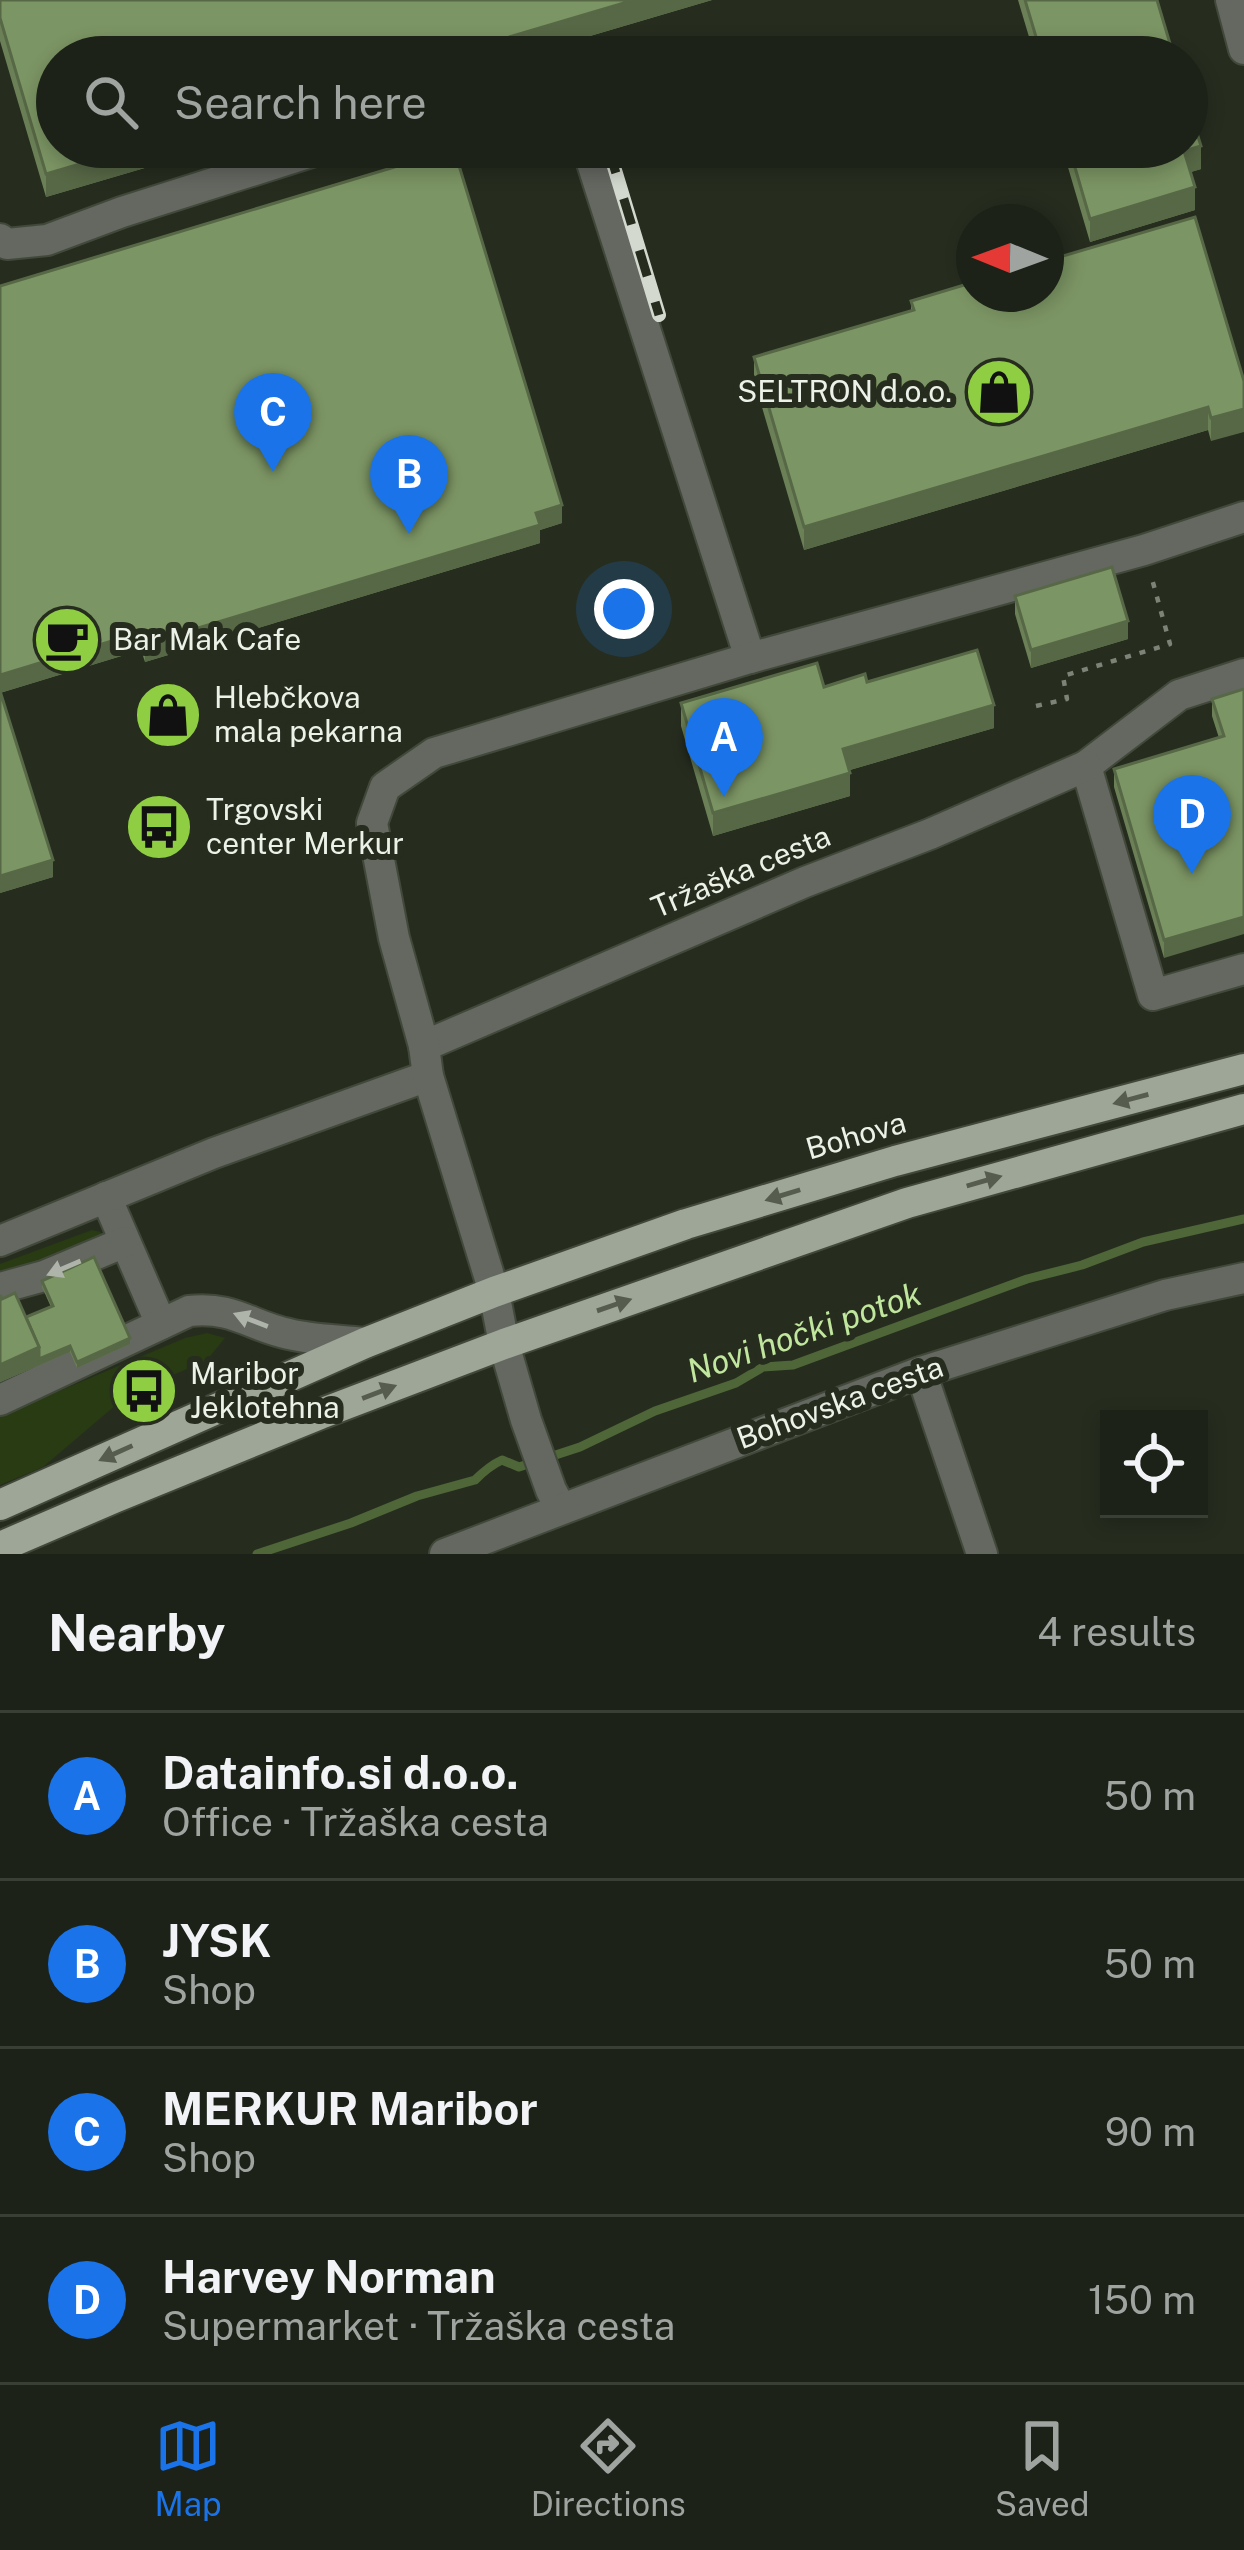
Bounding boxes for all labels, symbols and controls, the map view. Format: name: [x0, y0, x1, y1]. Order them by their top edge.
search box: [36, 36, 1208, 168]
icon: search: [78, 69, 144, 135]
text: Search here: [174, 76, 427, 129]
north arrow: [956, 204, 1064, 312]
shop icon: SELTRON d.o.o.: [964, 357, 1034, 427]
pin: C: [234, 373, 312, 472]
place label: SELTRON d.o.o.: [737, 373, 952, 409]
pin: B: [370, 435, 448, 534]
your location: [594, 579, 654, 639]
cafe icon: Bar Mak Cafe: [32, 605, 102, 675]
place label: Bar Mak Cafe: [113, 621, 301, 657]
place label: Hlebčkova mala pekarna: [214, 679, 403, 749]
shop icon: Hlebčkova mala pekarna: [133, 680, 203, 750]
pin: A: [685, 698, 763, 797]
pin: D: [1153, 775, 1231, 874]
place label: Trgovski center Merkur: [206, 791, 404, 861]
bus stop icon: Trgovski center Merkur: [124, 792, 194, 862]
street label: Tržaška cesta: [646, 817, 836, 925]
one-way arrow: [1112, 1090, 1149, 1109]
street label: Bohova: [801, 1104, 910, 1166]
one-way arrow: [966, 1171, 1003, 1190]
one-way arrow: [764, 1187, 801, 1205]
one-way arrow: [45, 1259, 81, 1278]
water label: Novi hočki potok: [682, 1274, 926, 1390]
one-way arrow: [597, 1295, 633, 1313]
one-way arrow: [232, 1310, 268, 1329]
street label: Bohovska cesta: [731, 1348, 948, 1456]
place label: Maribor Jeklotehna: [190, 1355, 340, 1425]
bus stop icon: Maribor Jeklotehna: [109, 1356, 179, 1426]
one-way arrow: [361, 1381, 397, 1400]
map controls: [1100, 1410, 1208, 1518]
button: locate: [1100, 1410, 1208, 1518]
one-way arrow: [98, 1444, 133, 1464]
text: Nearby: [48, 1603, 225, 1662]
text: 4 results: [1037, 1609, 1196, 1655]
text: Datainfo.si d.o.o.: [162, 1746, 519, 1799]
text: A: [73, 1773, 101, 1819]
text: 50 m: [1104, 1773, 1196, 1819]
text: Office · Tržaška cesta: [162, 1799, 549, 1845]
text: JYSK: [162, 1914, 271, 1967]
text: B: [74, 1941, 100, 1987]
text: 50 m: [1104, 1941, 1196, 1987]
text: Shop: [162, 1967, 256, 2013]
text: MERKUR Maribor: [162, 2082, 538, 2135]
text: C: [73, 2109, 101, 2155]
text: 90 m: [1105, 2109, 1196, 2155]
text: Shop: [162, 2135, 256, 2181]
text: Harvey Norman: [162, 2250, 496, 2303]
text: D: [73, 2277, 101, 2323]
text: 150 m: [1088, 2277, 1196, 2323]
text: Supermarket · Tržaška cesta: [162, 2303, 675, 2349]
tab: Map: [155, 2413, 222, 2523]
tab: Directions: [531, 2413, 686, 2523]
tab: Saved: [995, 2413, 1089, 2523]

